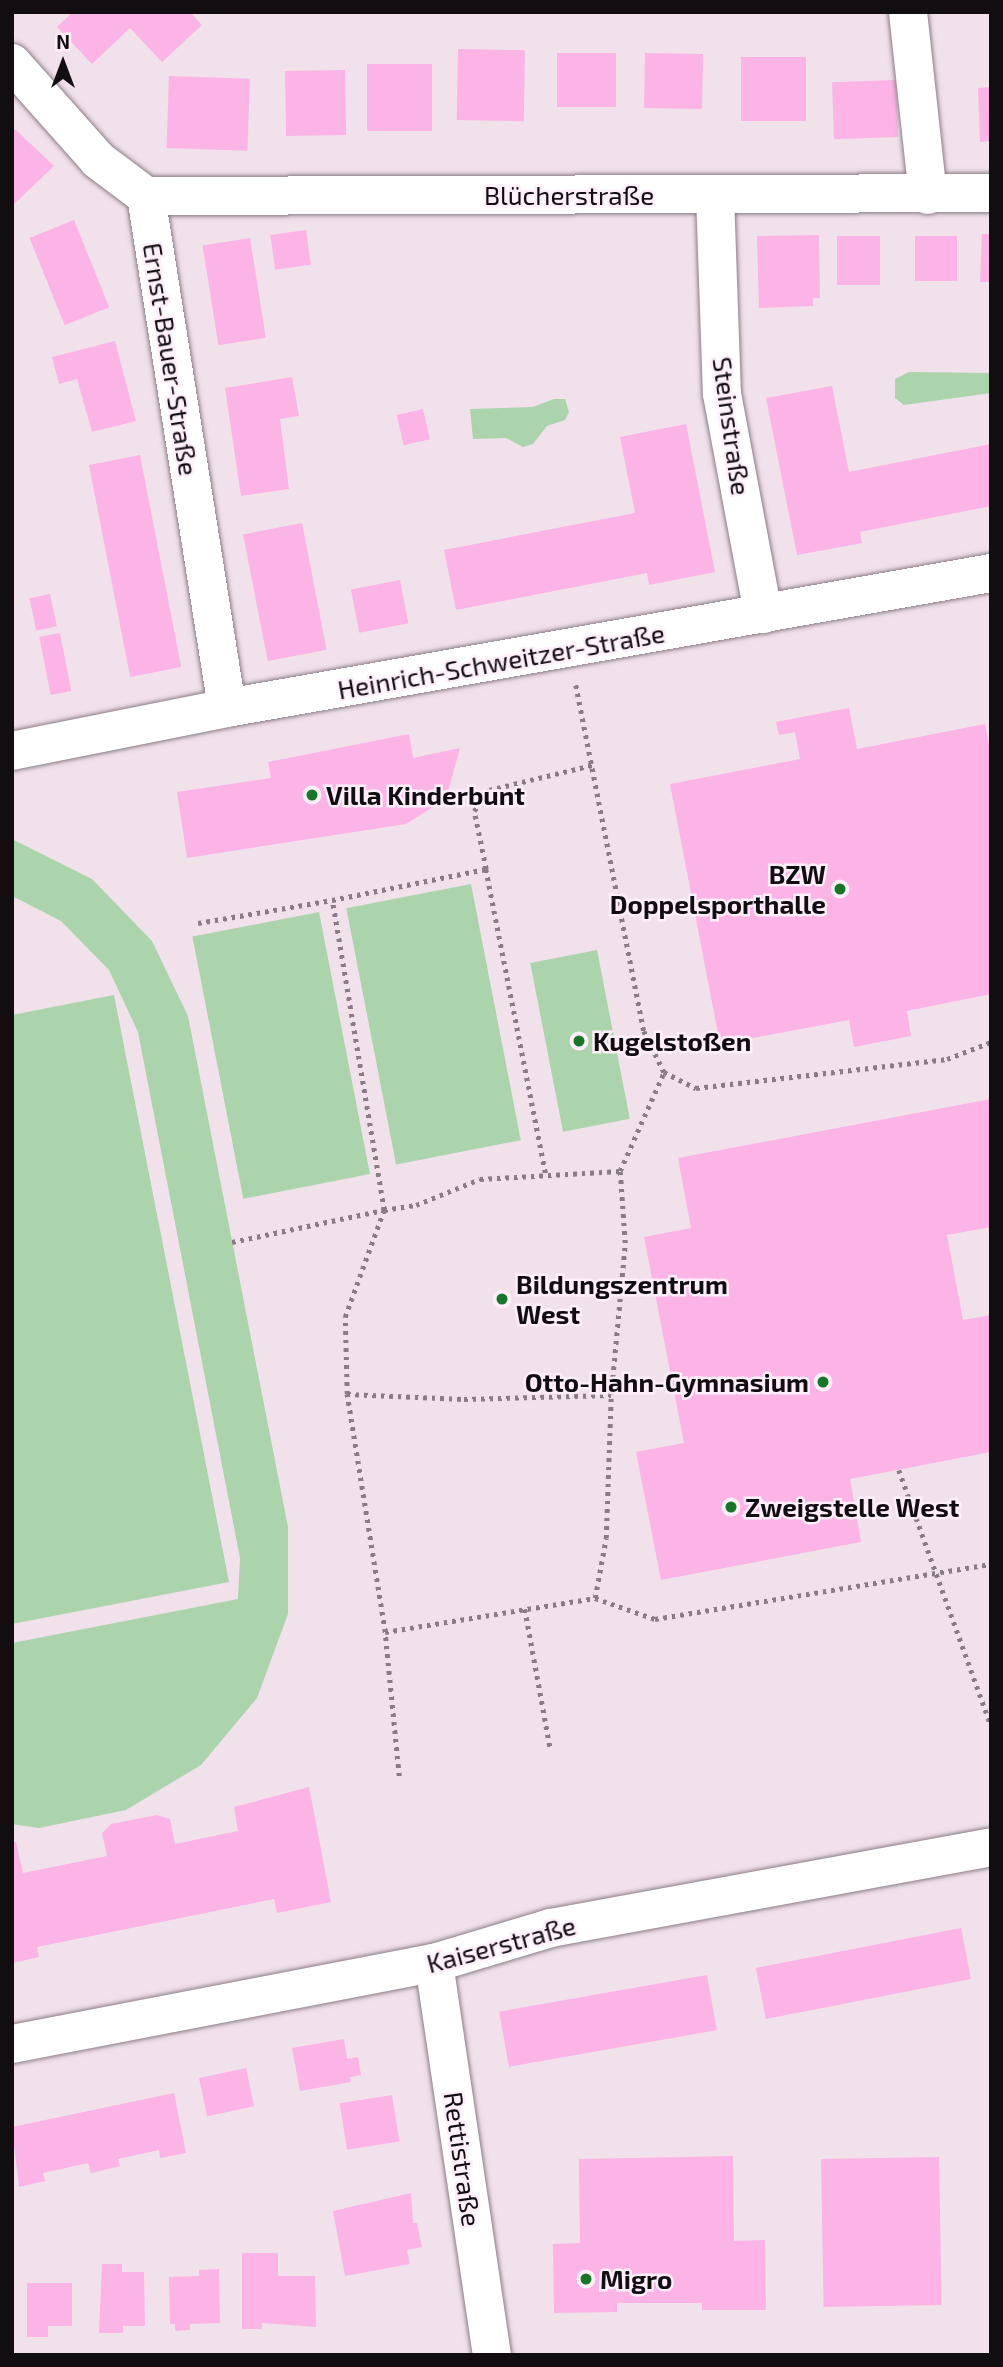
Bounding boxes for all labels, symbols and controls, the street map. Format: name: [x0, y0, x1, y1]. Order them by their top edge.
north arrow: [28, 28, 98, 98]
text: N: [56, 30, 70, 53]
street label: Blücherstraße: [484, 179, 654, 211]
street label: Ernst-Bauer-Straße: [137, 240, 205, 478]
street label: Steinstraße: [707, 355, 757, 497]
street label: Heinrich-Schweitzer-Straße: [335, 617, 667, 705]
place label: Villa Kinderbunt: [326, 779, 525, 811]
marker: Villa Kinderbunt: [304, 787, 320, 803]
place label: BZW Doppelsporthalle: [610, 858, 826, 920]
marker: BZW Doppelsporthalle: [832, 881, 848, 897]
place label: Kugelstoßen: [593, 1025, 751, 1057]
marker: Kugelstoßen: [571, 1033, 587, 1049]
place label: Bildungszentrum West: [516, 1268, 728, 1330]
marker: Bildungszentrum West: [494, 1291, 510, 1307]
place label: Otto-Hahn-Gymnasium: [525, 1366, 809, 1398]
marker: Otto-Hahn-Gymnasium: [815, 1374, 831, 1390]
place label: Zweigstelle West: [745, 1491, 960, 1523]
marker: Zweigstelle West: [723, 1499, 739, 1515]
street label: Kaiserstraße: [423, 1909, 579, 1979]
street label: Rettistraße: [438, 2090, 488, 2228]
place label: Migro: [600, 2263, 672, 2295]
marker: Migro: [578, 2271, 594, 2287]

